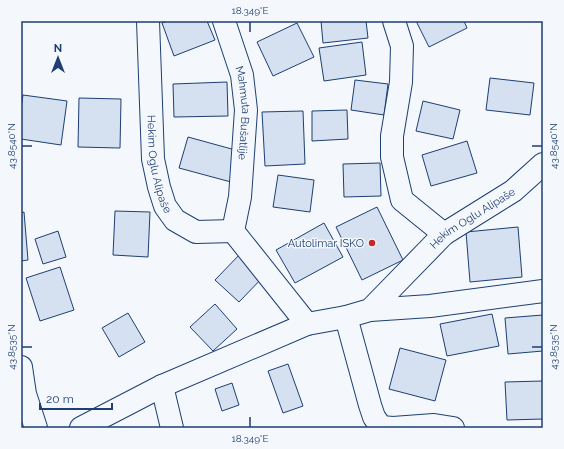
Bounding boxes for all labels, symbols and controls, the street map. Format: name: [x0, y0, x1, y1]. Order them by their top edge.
text: 18.349°E: [231, 5, 269, 16]
north arrow: [38, 38, 78, 78]
text: N: [54, 42, 62, 55]
street label: Mahmuta Bušatlije: [233, 64, 253, 161]
street label: Hekim Oglu Alipaše: [145, 115, 175, 216]
text: 43.8540°N: [6, 123, 17, 169]
text: 43.8540°N: [548, 123, 559, 169]
street label: Hekim Oglu Alipaše: [427, 185, 518, 251]
place label: Autolimar ISKO: [288, 237, 364, 250]
marker: Autolimar ISKO: [367, 238, 377, 248]
text: 43.8535°N: [6, 324, 17, 370]
text: 43.8535°N: [548, 324, 559, 370]
scale bar: [40, 385, 112, 411]
text: 20 m: [46, 392, 74, 406]
text: 18.349°E: [231, 433, 269, 444]

